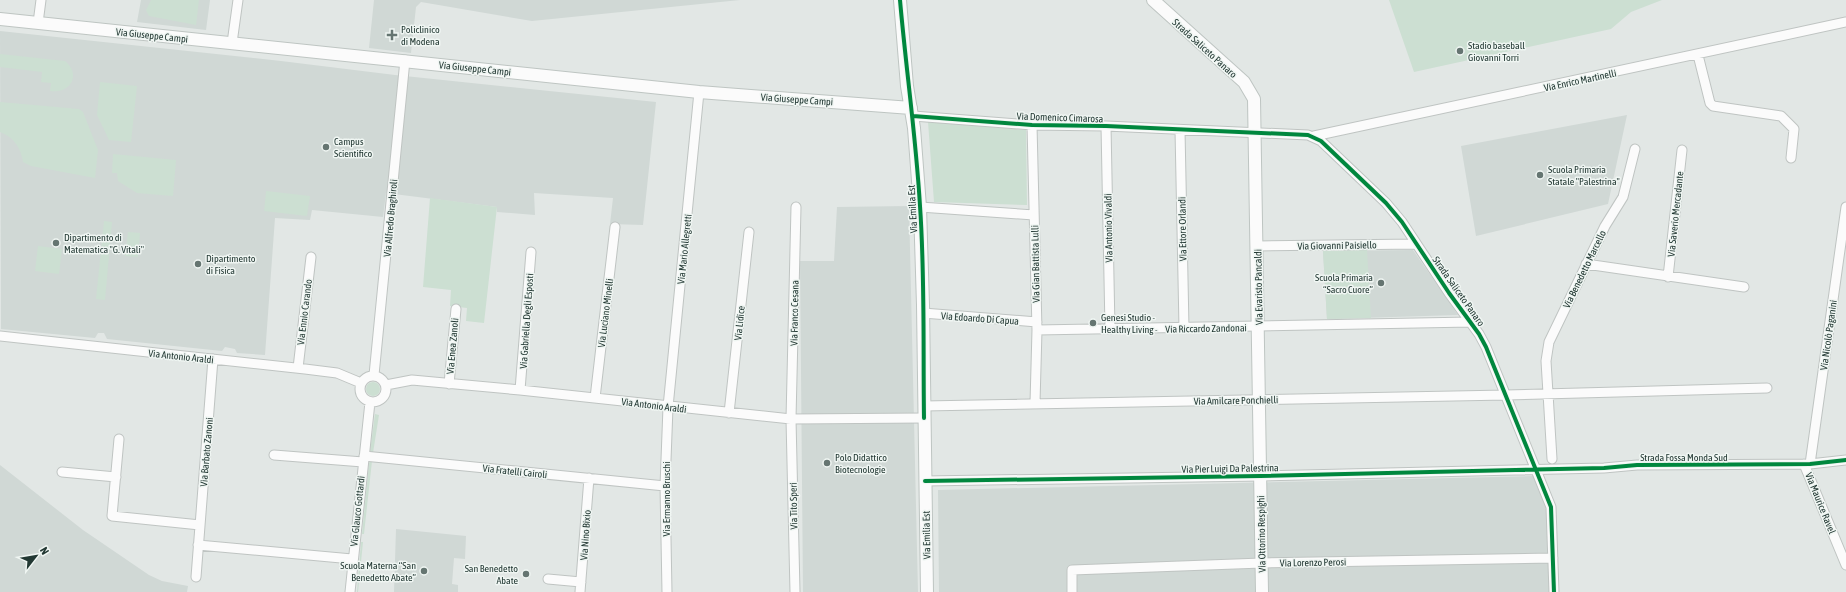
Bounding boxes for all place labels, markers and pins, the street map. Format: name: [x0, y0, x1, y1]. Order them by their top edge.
place label: Policlinico di Modena: [401, 24, 440, 47]
marker: Policlinico di Modena: [386, 29, 398, 41]
place label: Stadio baseball Giovanni Torri: [1468, 40, 1525, 63]
marker: Stadio baseball Giovanni Torri: [1455, 46, 1465, 56]
place label: Campus Scientifico: [334, 136, 373, 159]
marker: Campus Scientifico: [321, 142, 331, 152]
place label: Scuola Primaria Statale "Palestrina": [1548, 164, 1620, 187]
marker: Scuola Primaria Statale "Palestrina": [1535, 170, 1545, 180]
place label: Dipartimento di Matematica "G. Vitali": [64, 232, 144, 255]
marker: Dipartimento di Matematica "G. Vitali": [51, 238, 61, 248]
place label: Dipartimento di Fisica: [206, 253, 256, 276]
marker: Dipartimento di Fisica: [193, 259, 203, 269]
place label: Scuola Primaria “Sacro Cuore”: [1315, 272, 1374, 295]
marker: Scuola Primaria “Sacro Cuore”: [1376, 278, 1386, 288]
place label: Genesi Studio - Healthy Living -: [1101, 312, 1158, 335]
marker: Genesi Studio - Healthy Living -: [1088, 318, 1098, 328]
place label: Polo Didattico Biotecnologie: [835, 452, 887, 475]
marker: Polo Didattico Biotecnologie: [822, 458, 832, 468]
place label: Scuola Materna “San Benedetto Abate”: [340, 560, 417, 583]
place label: San Benedetto Abate: [465, 563, 518, 586]
marker: Scuola Materna “San Benedetto Abate”: [419, 566, 429, 576]
marker: San Benedetto Abate: [521, 569, 531, 579]

